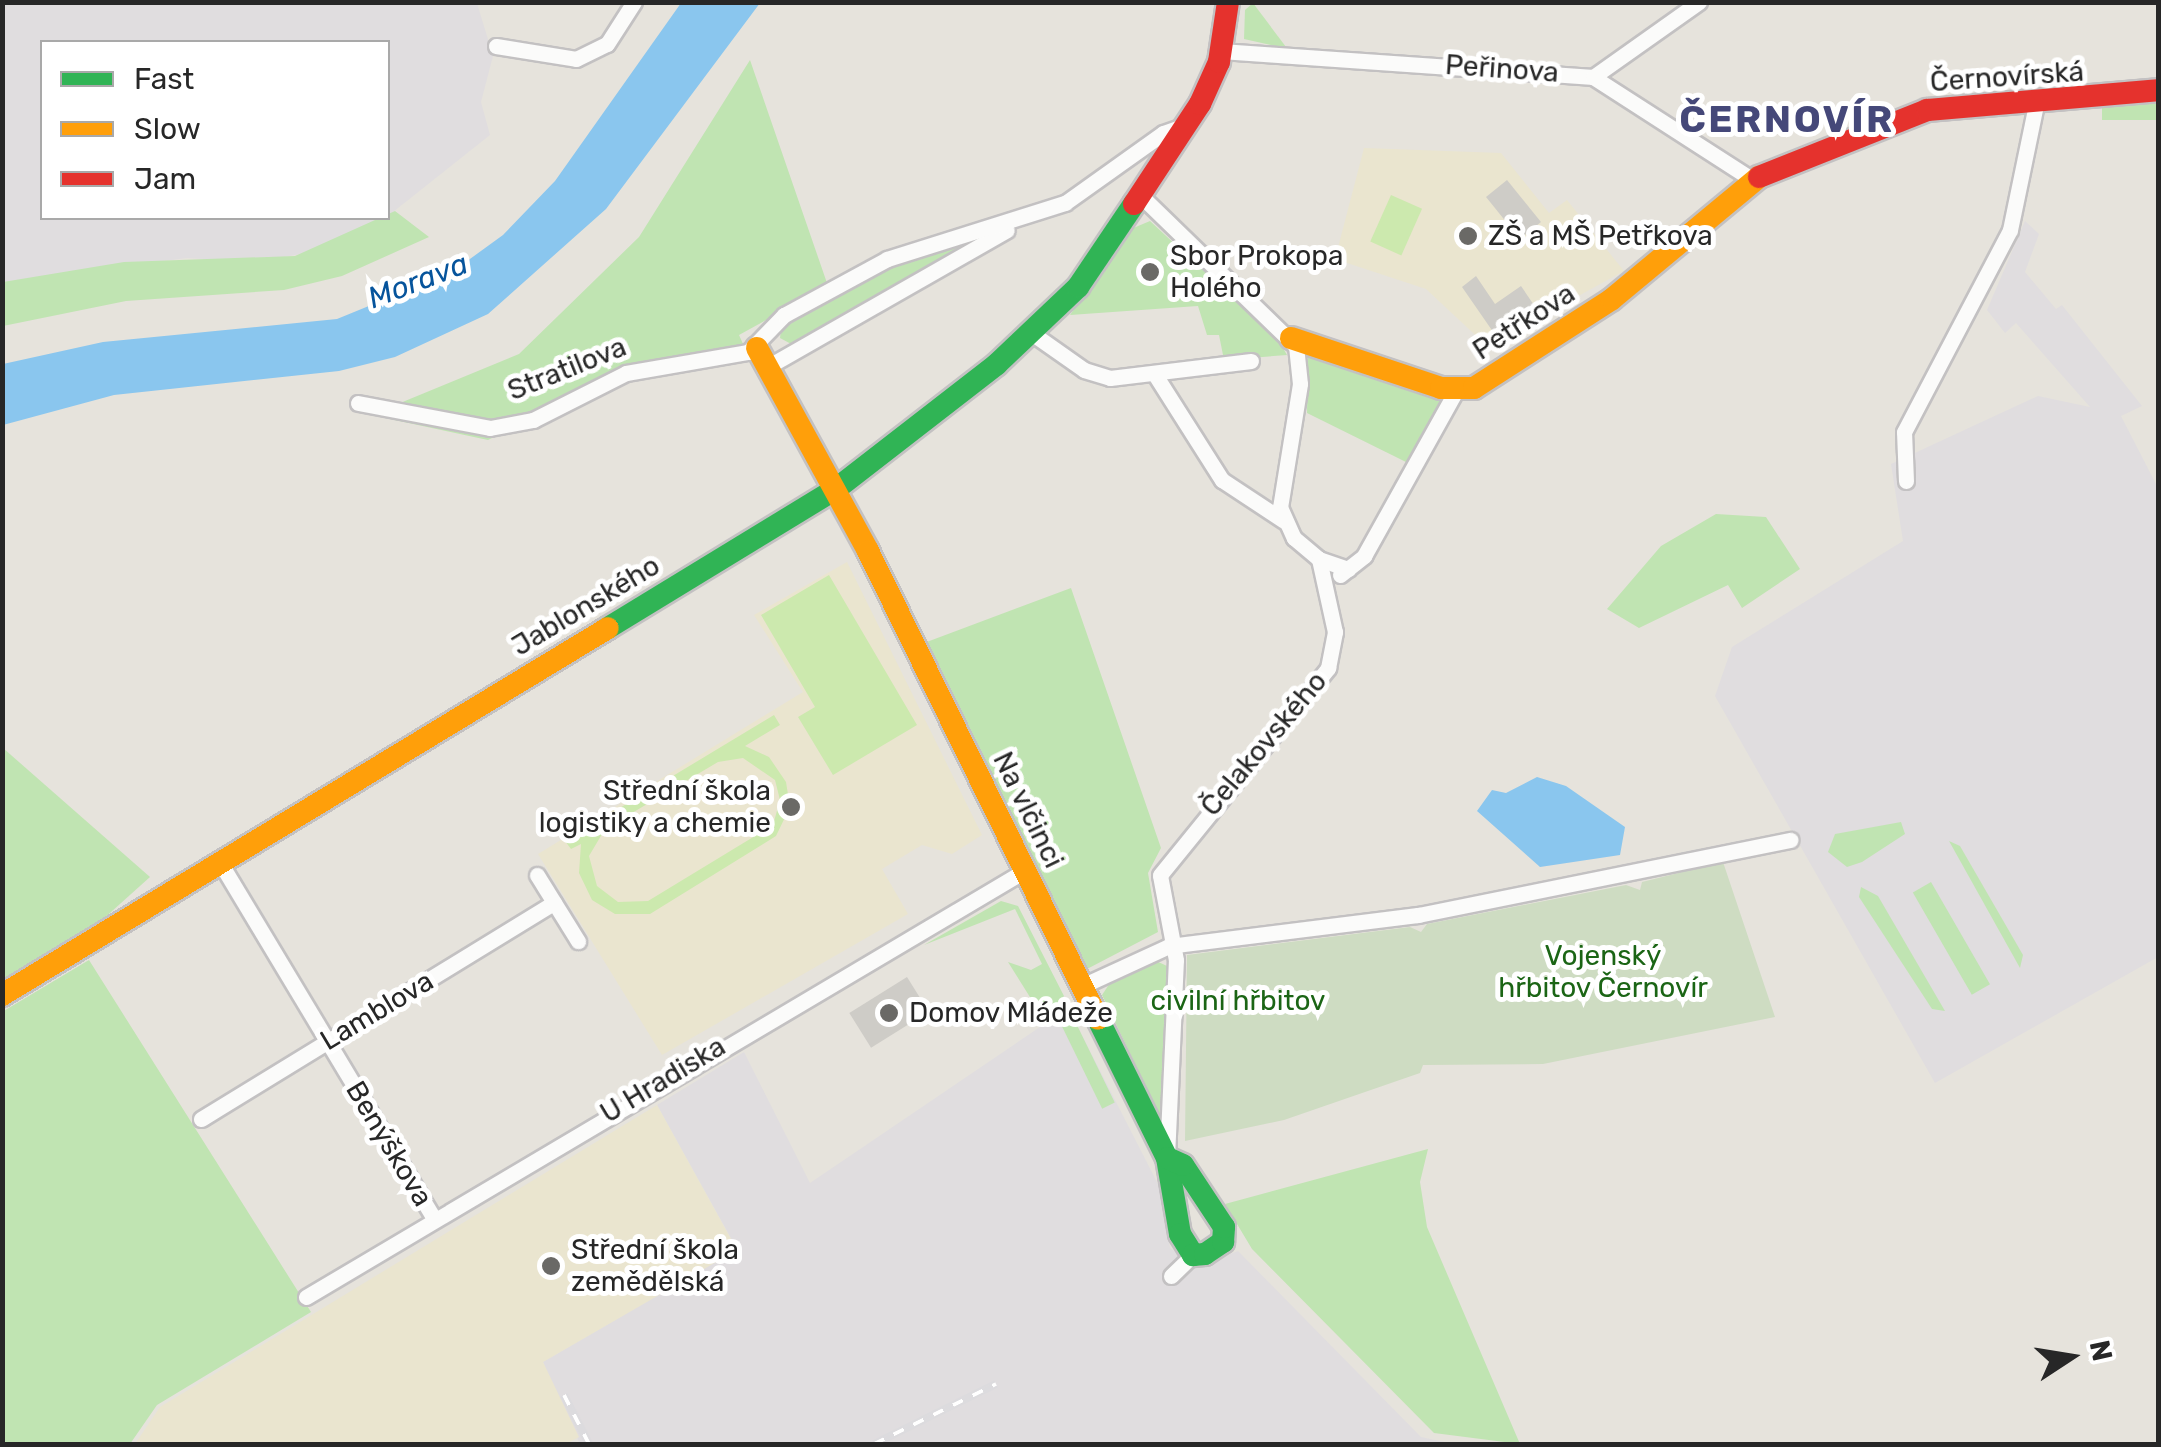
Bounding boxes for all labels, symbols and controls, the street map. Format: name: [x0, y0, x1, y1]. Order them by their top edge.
legend: [40, 40, 390, 220]
street label: Peřinova: [1444, 48, 1560, 90]
street label: Černovírská: [1929, 55, 2085, 99]
text: Fast: [134, 61, 194, 97]
district label: ČERNOVÍR: [1679, 97, 1895, 143]
text: Slow: [134, 111, 201, 147]
text: Jam: [134, 161, 196, 197]
place label: ZŠ a MŠ Petřkova: [1488, 219, 1713, 253]
marker: ZŠ a MŠ Petřkova: [1457, 225, 1479, 247]
place label: Sbor Prokopa Holého: [1170, 239, 1344, 305]
water label: Morava: [363, 246, 473, 316]
marker: Sbor Prokopa Holého: [1139, 261, 1161, 283]
street label: Petřkova: [1467, 277, 1581, 367]
street label: Stratilova: [503, 330, 631, 408]
street label: Jablonského: [506, 549, 666, 663]
street label: Čelakovského: [1194, 665, 1334, 823]
street label: Na vlčinci: [985, 746, 1071, 874]
place label: Střední škola logistiky a chemie: [538, 774, 771, 840]
marker: Střední škola logistiky a chemie: [780, 796, 802, 818]
park label: Vojenský hřbitov Černovír: [1498, 939, 1708, 1005]
street label: Lamblova: [315, 964, 439, 1058]
park label: civilní hřbitov: [1150, 984, 1326, 1018]
place label: Domov Mládeže: [909, 996, 1114, 1030]
marker: Domov Mládeže: [878, 1002, 900, 1024]
street label: U Hradiska: [594, 1030, 732, 1130]
street label: Benýškova: [339, 1075, 439, 1213]
place label: Střední škola zemědělská: [571, 1233, 739, 1299]
marker: Střední škola zemědělská: [540, 1255, 562, 1277]
north arrow: [2021, 1307, 2121, 1407]
text: N: [2083, 1337, 2119, 1364]

